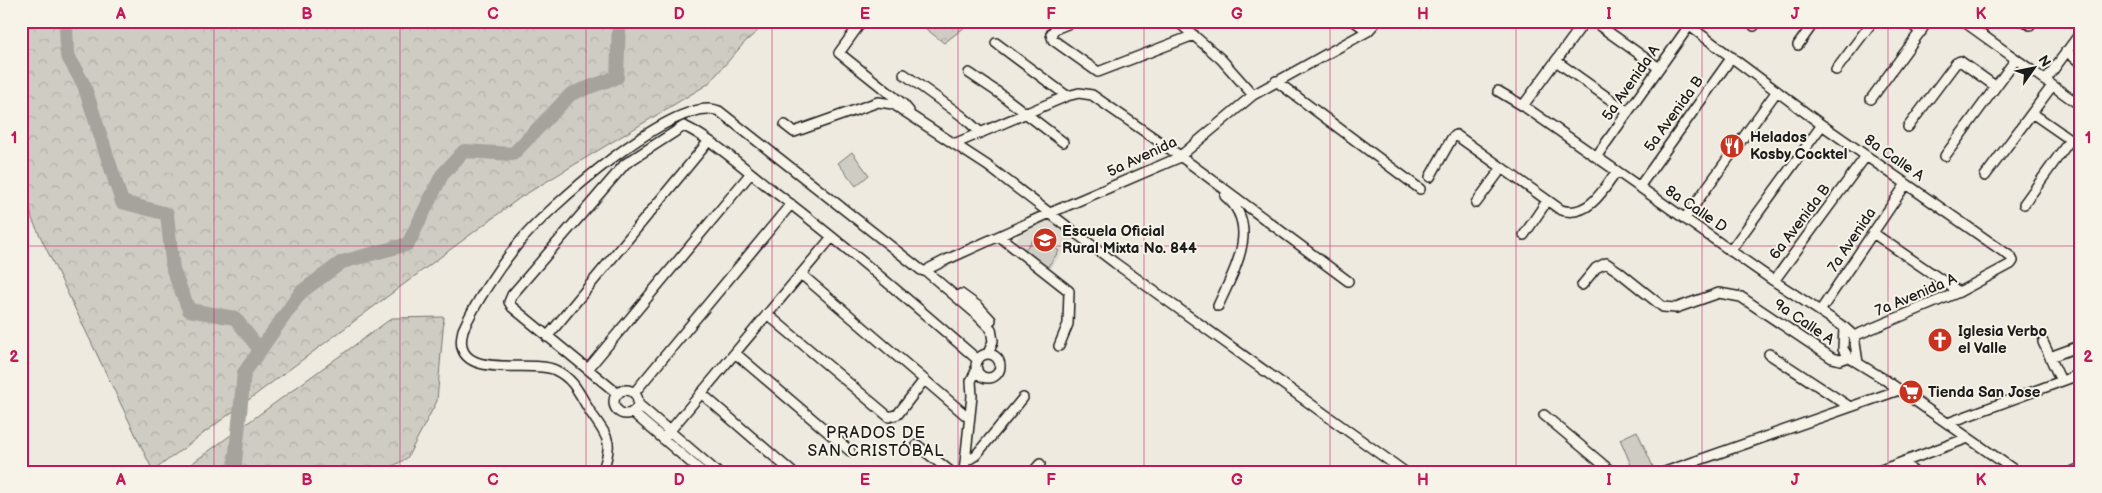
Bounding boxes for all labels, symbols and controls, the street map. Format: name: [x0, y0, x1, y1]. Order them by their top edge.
text: A: [115, 5, 126, 24]
text: B: [301, 5, 313, 24]
text: C: [487, 5, 499, 24]
text: D: [673, 5, 685, 24]
text: E: [860, 5, 870, 24]
text: F: [1046, 5, 1056, 24]
text: G: [1231, 5, 1243, 24]
text: H: [1417, 5, 1429, 24]
text: I: [1606, 5, 1612, 24]
text: J: [1791, 5, 1800, 24]
text: K: [1976, 5, 1987, 24]
street label: 5a Avenida A: [1598, 41, 1665, 125]
north arrow: [2010, 42, 2060, 92]
text: N: [2034, 52, 2054, 70]
street label: 5a Avenida B: [1640, 72, 1708, 156]
place label: Helados Kosby Cocktel: [1750, 128, 1848, 164]
text: 1: [11, 129, 17, 148]
text: 1: [2085, 129, 2091, 148]
street label: 8a Calle A: [1860, 130, 1928, 186]
street label: 5a Avenida: [1104, 133, 1180, 181]
restaurant icon: Helados Kosby Cocktel: [1719, 133, 1745, 159]
street label: 6a Avenida B: [1765, 180, 1835, 264]
street label: 8a Calle D: [1661, 181, 1731, 237]
street label: 7a Avenida: [1824, 204, 1880, 276]
place label: Escuela Oficial Rural Mixta No. 844: [1062, 222, 1197, 258]
school or university icon: Escuela Oficial Rural Mixta No. 844: [1032, 227, 1058, 253]
street label: 7a Avenida A: [1872, 269, 1960, 321]
street label: 9a Calle A: [1770, 295, 1839, 350]
place label: Iglesia Verbo el Valle: [1958, 322, 2047, 358]
church icon: Iglesia Verbo el Valle: [1927, 327, 1953, 353]
text: 2: [9, 348, 19, 367]
text: 2: [2083, 348, 2093, 367]
supermarket icon: Tienda San Jose: [1898, 379, 1924, 405]
place label: Tienda San Jose: [1928, 383, 2041, 402]
district label: PRADOS DE SAN CRISTÓBAL: [808, 424, 944, 461]
text: A: [115, 471, 126, 490]
text: B: [301, 471, 313, 490]
text: C: [487, 471, 499, 490]
text: D: [673, 471, 685, 490]
text: E: [860, 471, 870, 490]
text: F: [1046, 471, 1056, 490]
text: G: [1231, 471, 1243, 490]
text: H: [1417, 471, 1429, 490]
text: I: [1606, 471, 1612, 490]
text: J: [1791, 471, 1800, 490]
text: K: [1976, 471, 1987, 490]

